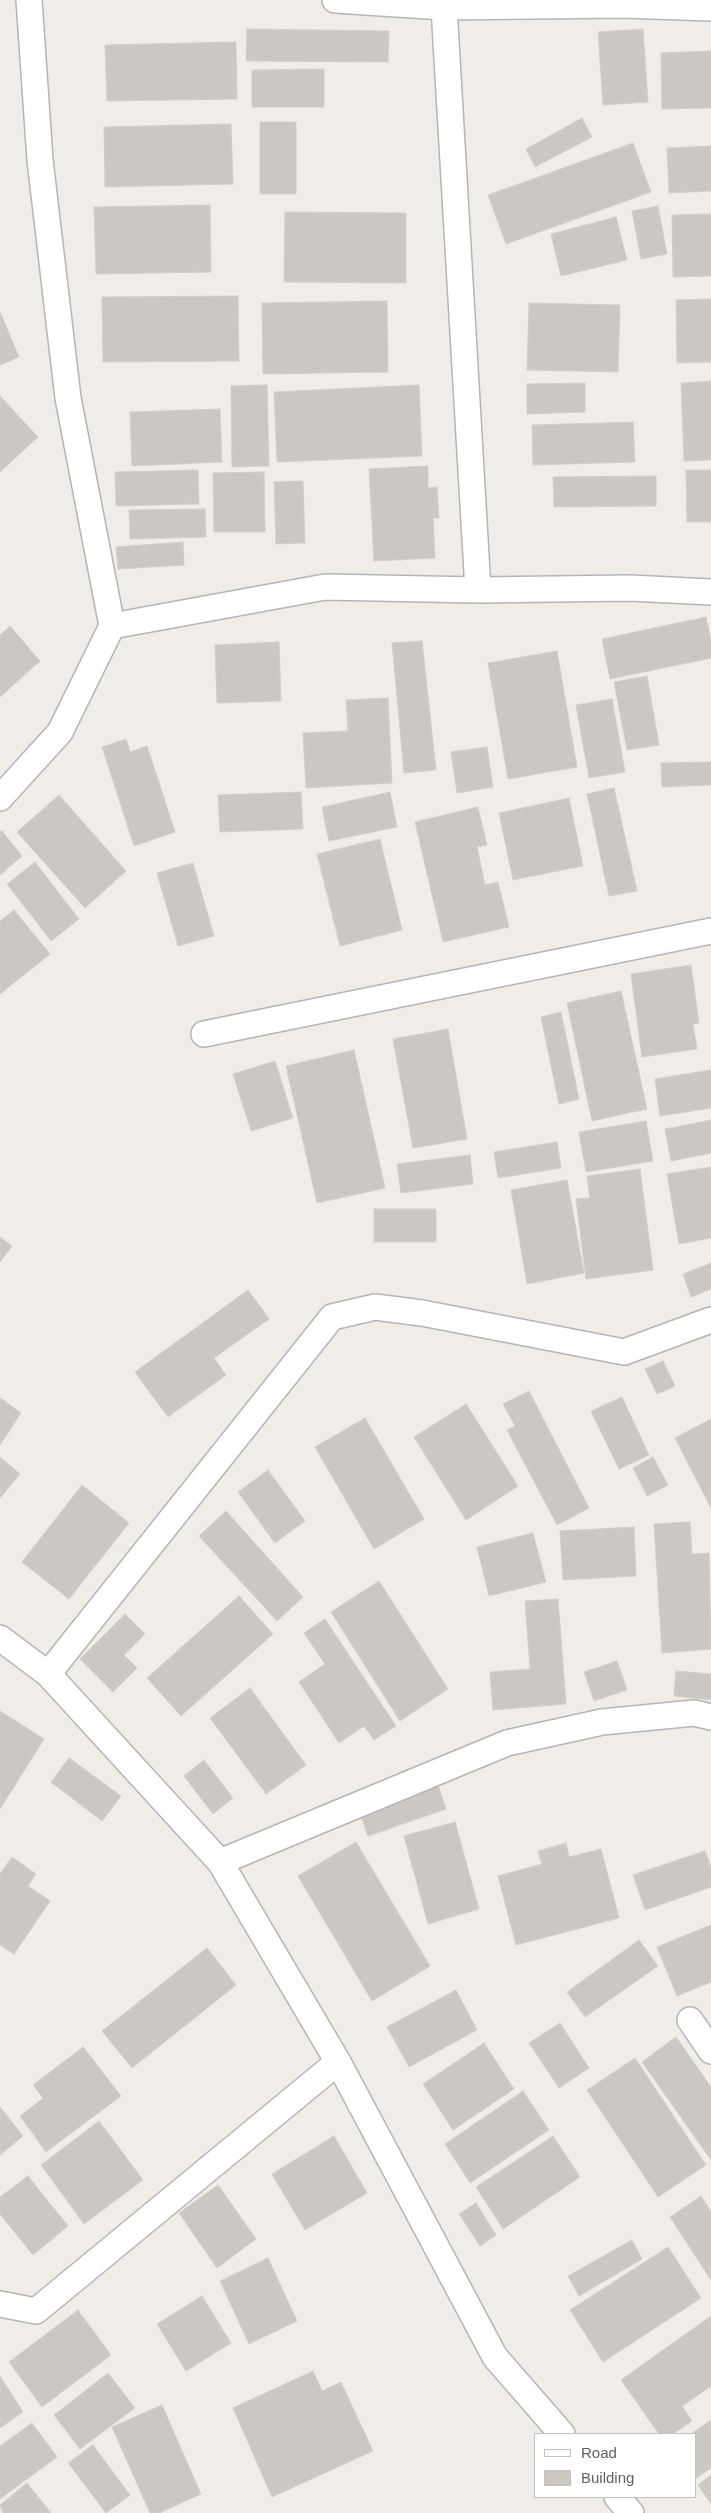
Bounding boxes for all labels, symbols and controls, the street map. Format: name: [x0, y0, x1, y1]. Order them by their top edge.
legend: [534, 2433, 696, 2498]
text: Road: [581, 2444, 617, 2461]
text: Building: [581, 2469, 634, 2486]

